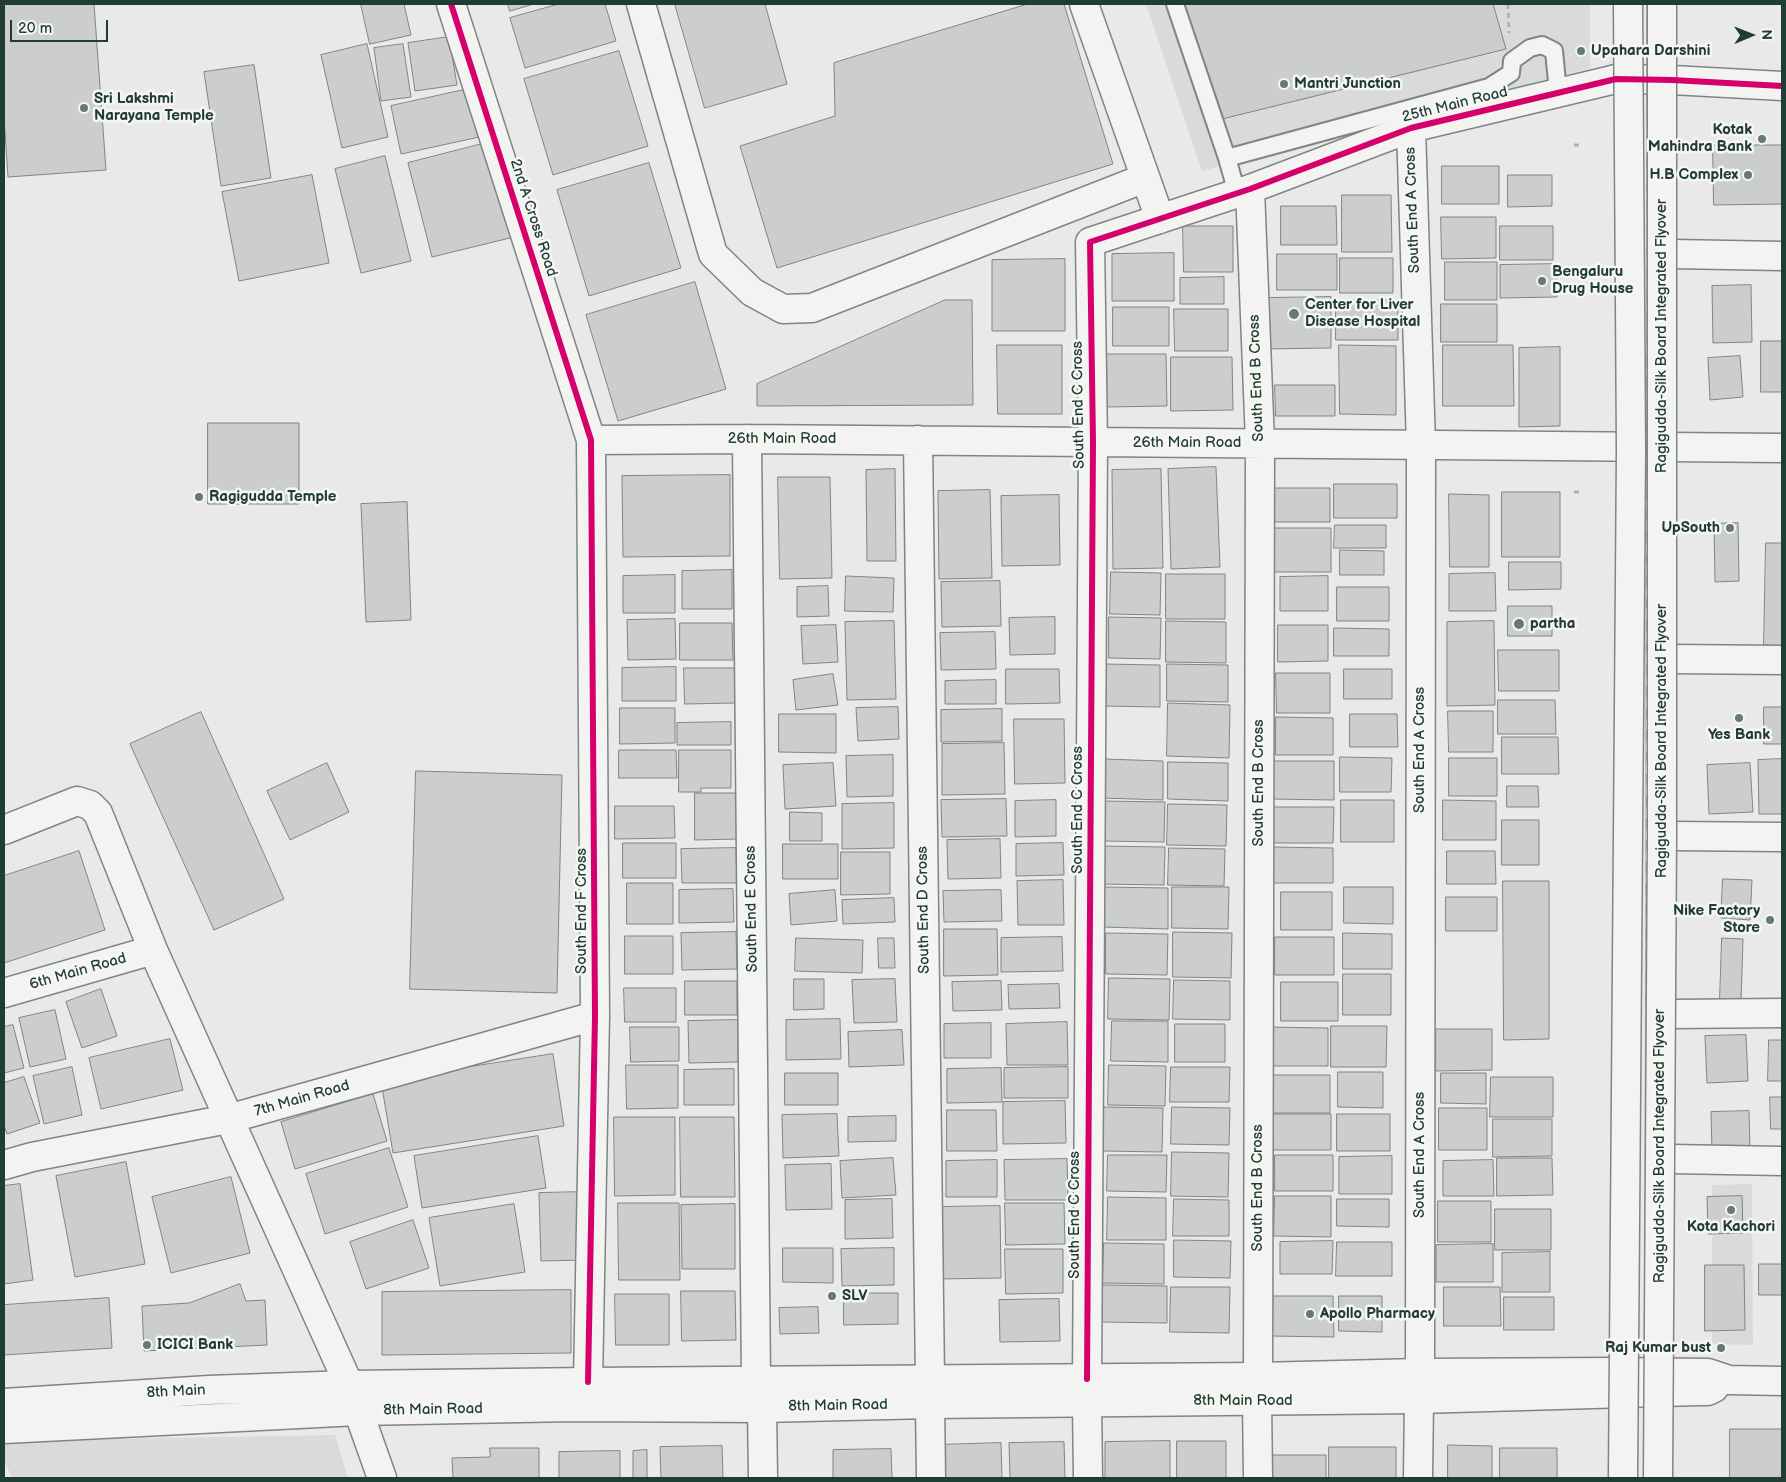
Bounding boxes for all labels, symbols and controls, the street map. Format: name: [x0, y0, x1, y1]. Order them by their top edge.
scale bar: [12, 10, 110, 42]
north arrow: [1726, 10, 1776, 60]
text: 20 m: [18, 19, 52, 38]
text: N: [1758, 29, 1775, 40]
place label: Upahara Darshini: [1591, 42, 1710, 60]
marker: Upahara Darshini: [1575, 45, 1587, 57]
place label: Mantri Junction: [1294, 75, 1401, 93]
marker: Mantri Junction: [1278, 78, 1290, 90]
street label: 25th Main Road: [1400, 83, 1510, 127]
place label: Sri Lakshmi Narayana Temple: [94, 90, 214, 125]
marker: Sri Lakshmi Narayana Temple: [78, 102, 90, 114]
place label: Kotak Mahindra Bank: [1648, 121, 1752, 156]
marker: Kotak Mahindra Bank: [1756, 133, 1768, 145]
street label: South End A Cross: [1402, 147, 1424, 273]
street label: 2nd A Cross Road: [505, 157, 561, 279]
place label: H.B Complex: [1650, 166, 1738, 184]
marker: H.B Complex: [1742, 169, 1754, 181]
street label: Ragigudda-Silk Board Integrated Flyover: [1653, 199, 1671, 473]
place label: Bengaluru Drug House: [1552, 263, 1633, 298]
marker: Bengaluru Drug House: [1536, 275, 1548, 287]
place label: Center for Liver Disease Hospital: [1305, 296, 1420, 331]
marker: Center for Liver Disease Hospital: [1287, 307, 1301, 321]
street label: South End B Cross: [1246, 314, 1268, 442]
street label: South End C Cross: [1069, 341, 1089, 469]
street label: 26th Main Road: [728, 430, 836, 448]
street label: 26th Main Road: [1133, 434, 1241, 452]
place label: Ragigudda Temple: [209, 488, 336, 506]
marker: Ragigudda Temple: [193, 491, 205, 503]
place label: UpSouth: [1661, 519, 1720, 537]
marker: UpSouth: [1724, 522, 1736, 534]
street label: Ragigudda-Silk Board Integrated Flyover: [1653, 604, 1671, 878]
place label: partha: [1530, 615, 1575, 633]
marker: partha: [1512, 617, 1526, 631]
street label: South End A Cross: [1411, 687, 1429, 813]
marker: Yes Bank: [1733, 712, 1745, 724]
street label: South End B Cross: [1250, 719, 1268, 847]
place label: Yes Bank: [1708, 726, 1770, 744]
street label: South End C Cross: [1069, 746, 1087, 874]
street label: South End E Cross: [742, 845, 762, 973]
street label: South End D Cross: [914, 846, 934, 974]
street label: South End F Cross: [573, 848, 591, 974]
place label: Nike Factory Store: [1673, 902, 1760, 937]
marker: Nike Factory Store: [1764, 914, 1776, 926]
street label: 6th Main Road: [28, 950, 128, 994]
street label: Ragigudda-Silk Board Integrated Flyover: [1651, 1009, 1669, 1283]
street label: 7th Main Road: [252, 1077, 352, 1121]
street label: South End A Cross: [1411, 1092, 1429, 1218]
street label: South End B Cross: [1249, 1124, 1267, 1252]
street label: South End C Cross: [1066, 1151, 1084, 1279]
marker: Kota Kachori: [1725, 1204, 1737, 1216]
place label: Kota Kachori: [1687, 1218, 1775, 1236]
place label: SLV: [842, 1287, 868, 1305]
marker: SLV: [826, 1290, 838, 1302]
place label: Apollo Pharmacy: [1320, 1305, 1435, 1323]
marker: Apollo Pharmacy: [1304, 1308, 1316, 1320]
place label: ICICI Bank: [157, 1336, 233, 1354]
marker: ICICI Bank: [141, 1339, 153, 1351]
place label: Raj Kumar bust: [1605, 1339, 1711, 1357]
marker: Raj Kumar bust: [1715, 1342, 1727, 1354]
street label: 8th Main: [146, 1381, 206, 1403]
street label: 8th Main Road: [1193, 1392, 1293, 1410]
street label: 8th Main Road: [788, 1396, 888, 1416]
street label: 8th Main Road: [383, 1400, 483, 1420]

